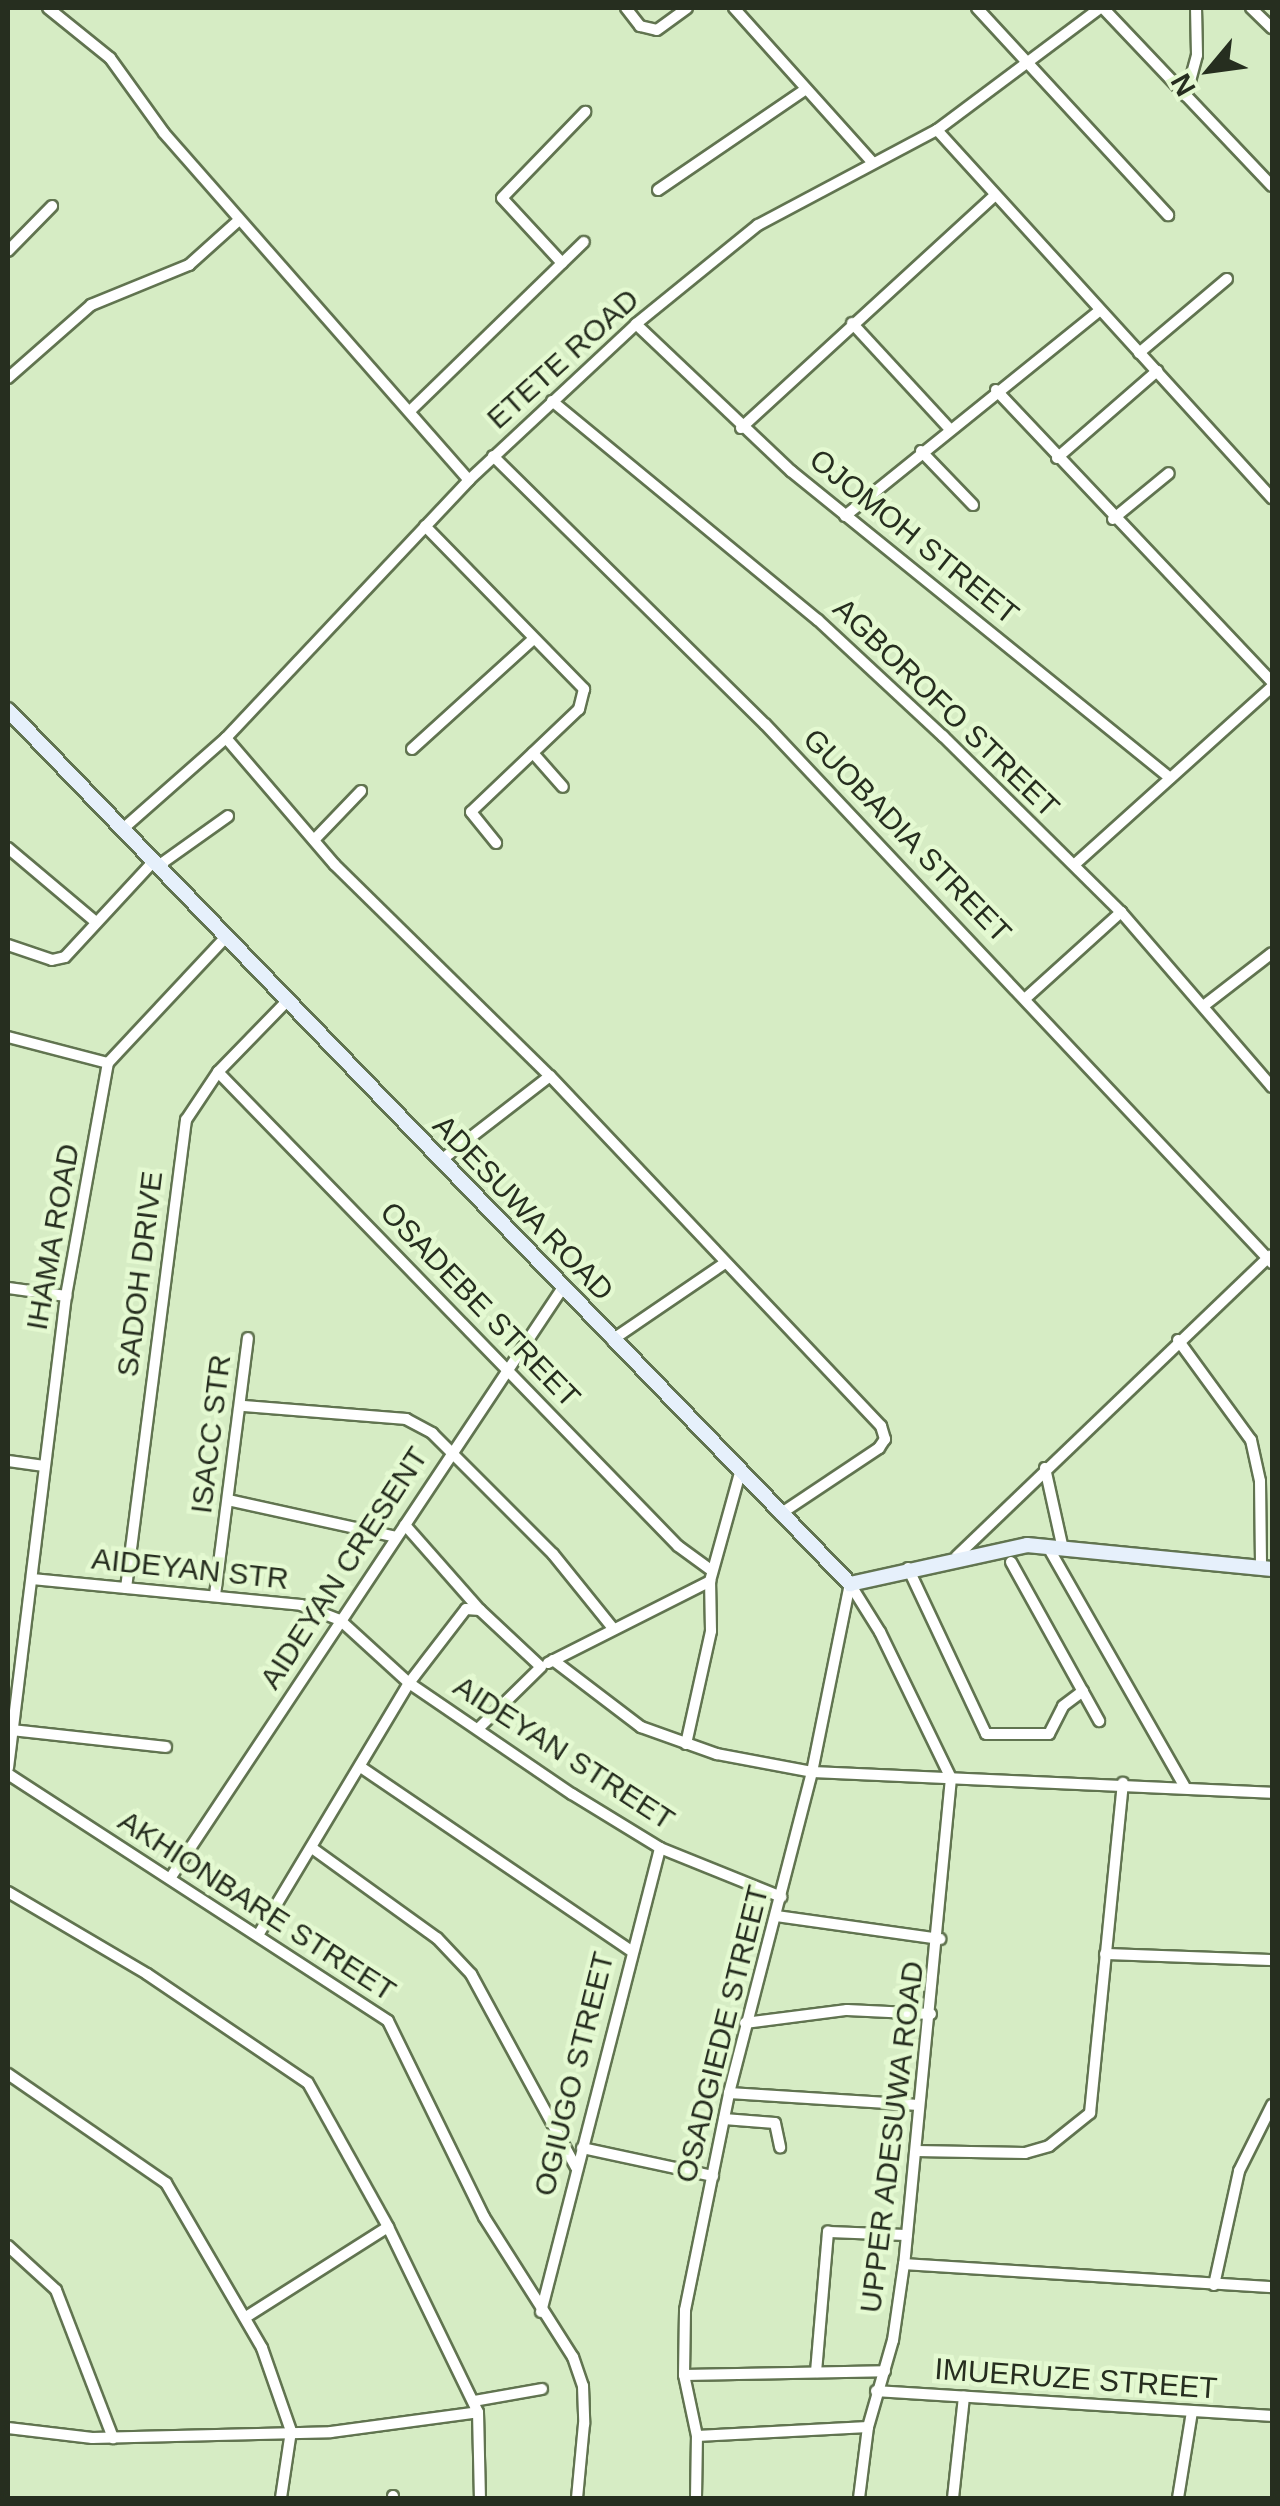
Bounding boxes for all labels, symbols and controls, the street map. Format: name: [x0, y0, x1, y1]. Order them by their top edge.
north arrow: [1160, 20, 1260, 120]
text: N: [1165, 68, 1202, 101]
street label: ETETE ROAD: [480, 281, 646, 437]
street label: OJOMOH STREET: [802, 442, 1026, 632]
street label: AGBOROFO STREET: [826, 591, 1066, 825]
street label: GUOBADIA STREET: [795, 721, 1019, 951]
street label: ADESUWA ROAD: [425, 1107, 621, 1309]
street label: IHAMA ROAD: [19, 1140, 87, 1334]
street label: SADOH DRIVE: [110, 1169, 170, 1379]
street label: OSADEBE STREET: [373, 1195, 587, 1415]
street label: ISACC STR: [183, 1352, 239, 1516]
street label: AIDEYAN CRESENT: [252, 1440, 436, 1696]
street label: AIDEYAN STR: [90, 1541, 290, 1597]
street label: AIDEYAN STREET: [447, 1668, 681, 1838]
street label: AKHIONBARE STREET: [112, 1803, 402, 2009]
street label: OSADGIEDE STREET: [668, 1882, 776, 2186]
street label: OGIUGO STREET: [526, 1948, 622, 2200]
street label: UPPER ADESUWA ROAD: [852, 1958, 932, 2316]
street label: IMUERUZE STREET: [933, 2351, 1219, 2407]

